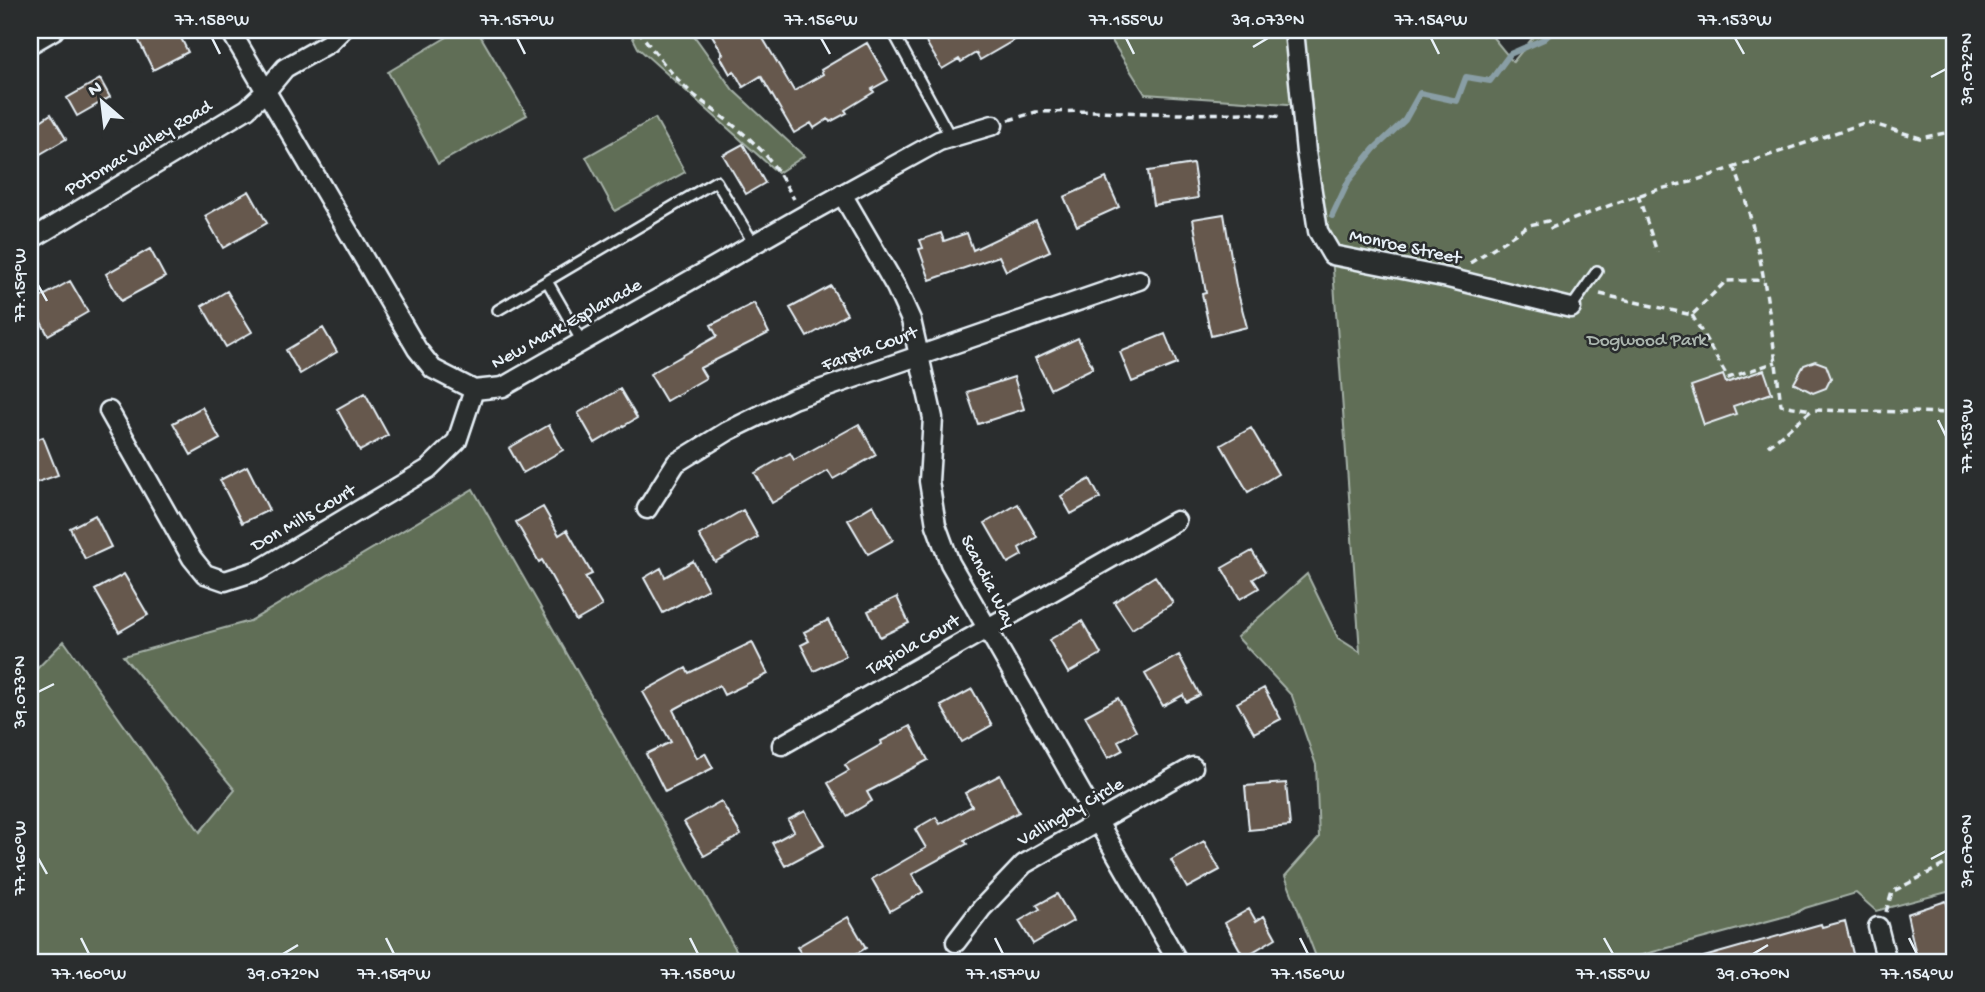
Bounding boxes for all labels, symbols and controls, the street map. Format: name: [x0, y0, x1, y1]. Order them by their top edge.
text: 77.158°W: [174, 11, 249, 32]
text: 77.157°W: [479, 11, 554, 32]
text: 77.156°W: [783, 11, 858, 32]
text: 77.155°W: [1088, 11, 1163, 32]
text: 39.073°N: [1231, 11, 1304, 32]
text: 77.154°W: [1393, 11, 1468, 32]
text: 77.153°W: [1697, 11, 1772, 32]
text: 39.072°N: [1958, 33, 1979, 106]
north arrow: [66, 66, 136, 136]
text: N: [85, 77, 107, 103]
street label: Potomac Valley Road: [60, 95, 218, 203]
street label: Monroe Street: [1347, 225, 1465, 272]
text: 77.159°W: [11, 248, 32, 323]
street label: New Mark Esplanade: [488, 274, 646, 376]
street label: Farsta Court: [818, 321, 923, 378]
park label: Dogwood Park: [1585, 330, 1708, 353]
text: 77.153°W: [1958, 399, 1979, 474]
street label: Don Mills Court: [246, 479, 362, 559]
street label: Scandia Way: [954, 532, 1021, 633]
street label: Tapiola Court: [862, 609, 967, 682]
text: 39.073°N: [11, 656, 32, 729]
street label: Vallingby Circle: [1013, 773, 1128, 853]
text: 39.070°N: [1958, 814, 1979, 889]
text: 77.160°W: [11, 821, 32, 896]
text: 77.160°W: [51, 965, 126, 986]
text: 39.072°N: [246, 965, 319, 986]
text: 77.159°W: [356, 965, 431, 986]
text: 77.158°W: [660, 965, 735, 986]
text: 77.157°W: [965, 965, 1040, 986]
text: 77.156°W: [1270, 965, 1345, 986]
text: 77.155°W: [1575, 965, 1650, 986]
text: 39.070°N: [1715, 965, 1790, 986]
text: 77.154°W: [1879, 965, 1954, 986]

